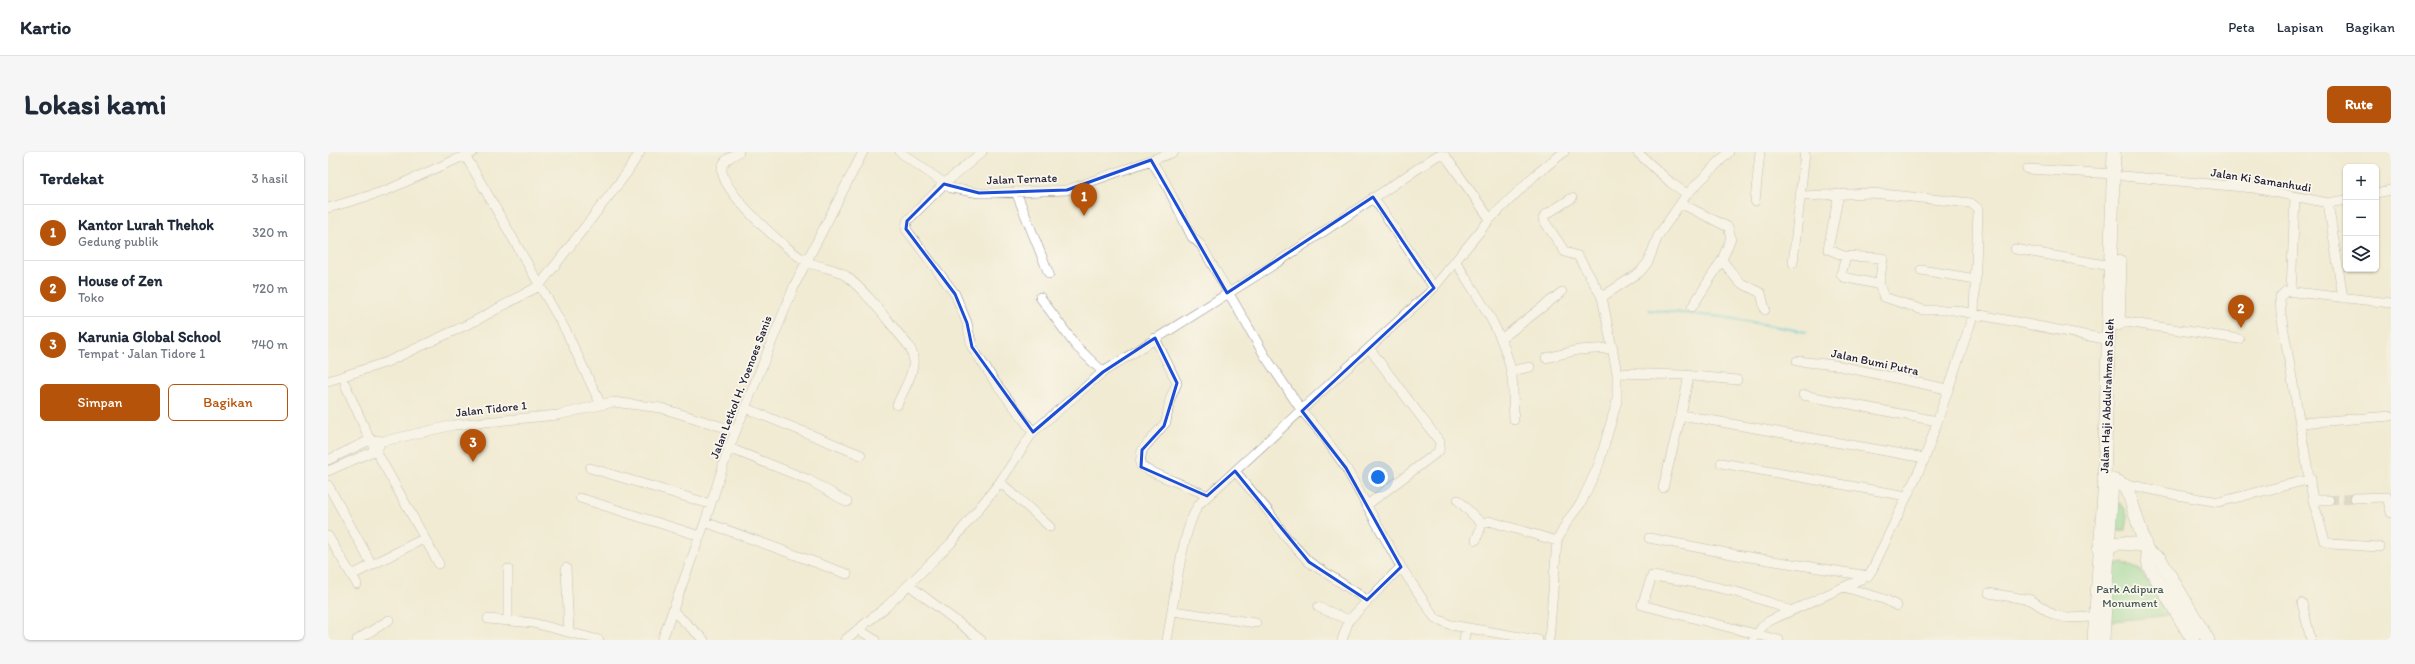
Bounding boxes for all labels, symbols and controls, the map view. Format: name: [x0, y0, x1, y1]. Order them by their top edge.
text: Kartio: [20, 16, 71, 39]
text: Peta: [2228, 19, 2255, 36]
text: Lapisan: [2277, 19, 2324, 36]
text: Bagikan: [2346, 19, 2395, 36]
button: Rute: [2327, 86, 2391, 123]
text: Lokasi kami: [24, 87, 166, 121]
map controls: [2343, 164, 2379, 272]
button: +: [2343, 164, 2379, 200]
street label: Jalan Ki Samanhudi: [2210, 165, 2312, 195]
text: Terdekat: [40, 168, 104, 188]
text: 3 hasil: [251, 171, 288, 186]
street label: Jalan Ternate: [986, 171, 1058, 187]
pin: 1: [1071, 183, 1097, 216]
button: −: [2343, 200, 2379, 236]
text: Kantor Lurah Thehok: [78, 216, 214, 234]
text: 1: [50, 225, 56, 240]
text: 320 m: [252, 225, 288, 240]
text: Gedung publik: [78, 234, 159, 249]
button: layers: [2343, 236, 2379, 272]
text: House of Zen: [78, 272, 162, 290]
text: 2: [50, 281, 56, 296]
text: 720 m: [253, 281, 288, 296]
text: Toko: [78, 290, 104, 305]
pin: 2: [2228, 295, 2254, 328]
street label: Jalan Letkol H. Yoenoes Sanis: [707, 314, 775, 460]
street label: Jalan Haji Abdulrahman Saleh: [2097, 318, 2117, 474]
text: Karunia Global School: [78, 328, 221, 346]
text: 3: [49, 337, 57, 352]
text: 740 m: [252, 337, 288, 352]
text: Tempat · Jalan Tidore 1: [78, 346, 205, 361]
street label: Jalan Bumi Putra: [1830, 346, 1921, 378]
button: Simpan: [40, 384, 160, 421]
button: Bagikan: [168, 384, 288, 421]
street label: Jalan Tidore 1: [455, 398, 528, 420]
pin: 3: [460, 429, 486, 462]
your location: [1368, 467, 1388, 487]
park label: Park Adipura Monument: [2096, 582, 2164, 610]

